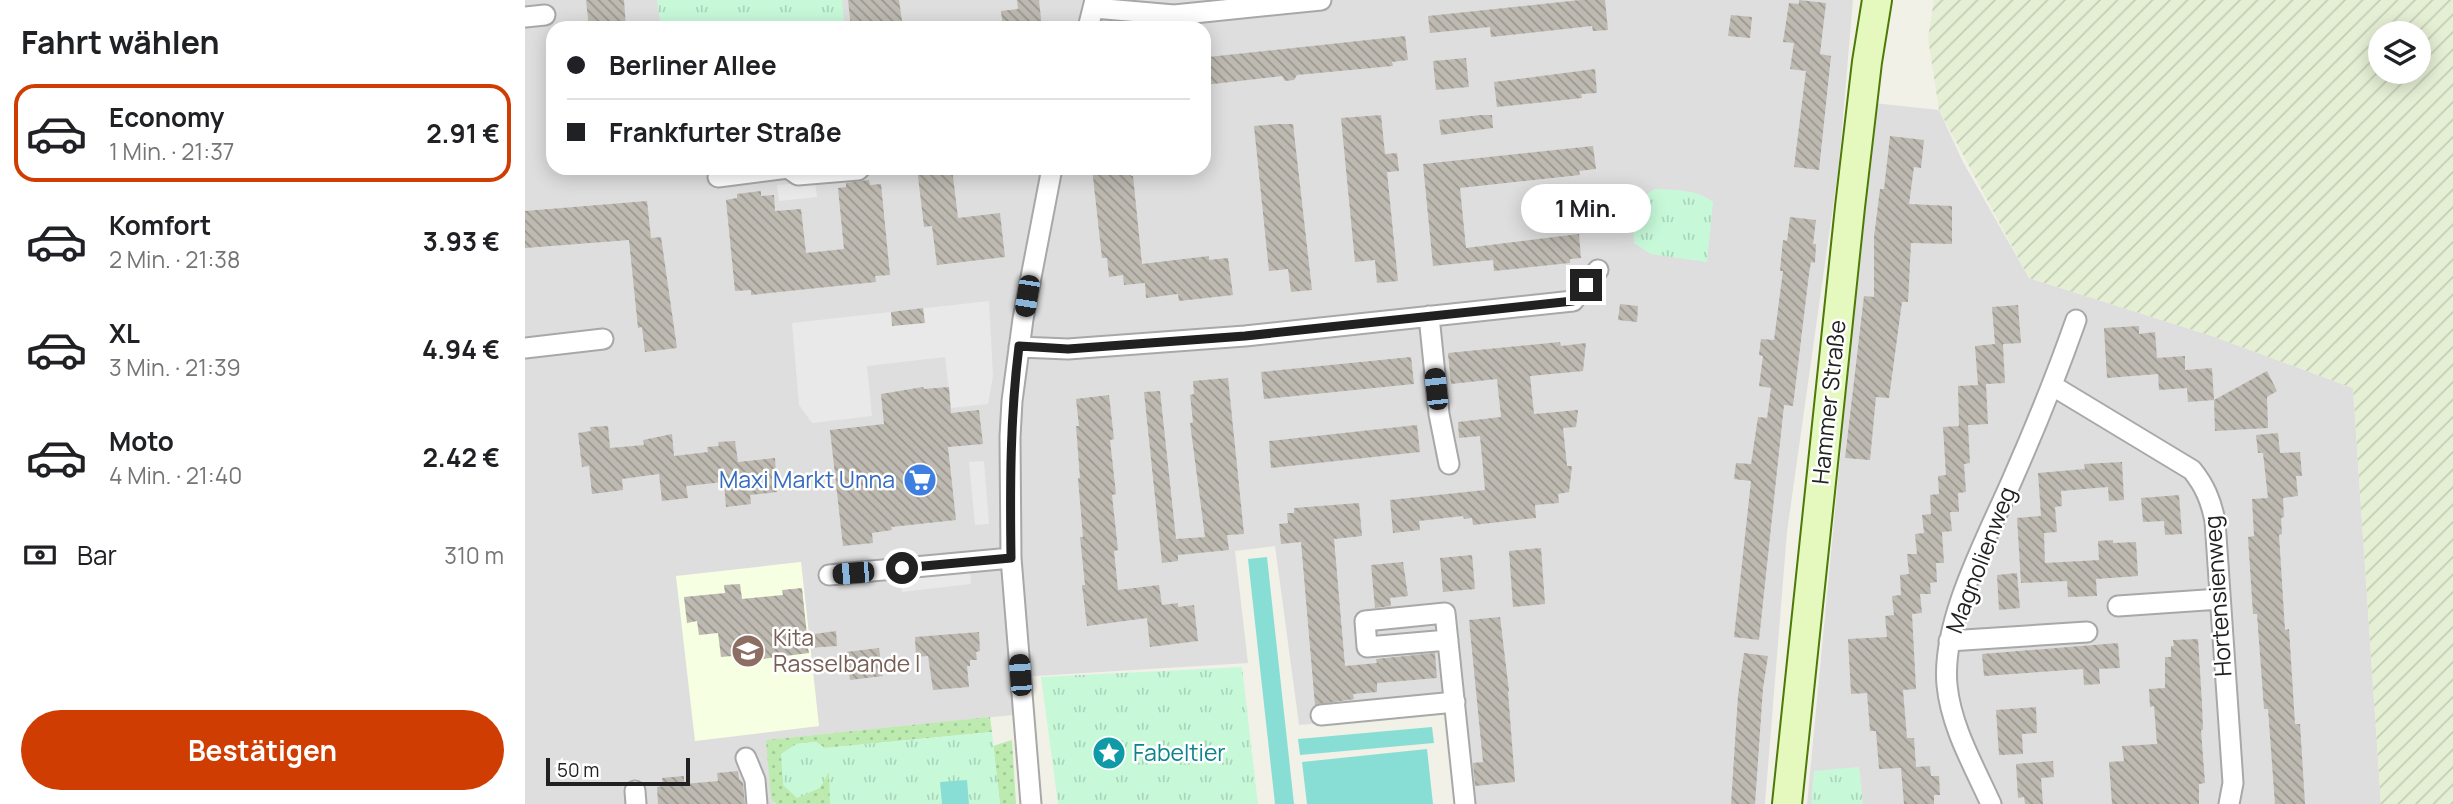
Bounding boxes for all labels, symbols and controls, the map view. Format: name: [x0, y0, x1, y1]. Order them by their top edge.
text: Fahrt wählen: [21, 20, 220, 64]
map controls: [2368, 21, 2431, 84]
button: layers: [2368, 21, 2431, 84]
text: Berliner Allee: [609, 47, 777, 83]
text: Economy: [109, 99, 224, 135]
icon: car: [25, 102, 88, 165]
text: Frankfurter Straße: [609, 114, 842, 150]
text: 2.91 €: [426, 115, 500, 151]
text: 1 Min. · 21:37: [109, 135, 234, 167]
callout: 1 Min.: [1521, 184, 1651, 232]
text: 1 Min.: [1555, 192, 1617, 224]
text: Komfort: [109, 207, 211, 243]
icon: car: [25, 210, 88, 273]
text: 3.93 €: [423, 223, 500, 259]
text: 2 Min. · 21:38: [109, 243, 240, 275]
route end: [1570, 269, 1602, 301]
car: [1014, 274, 1041, 318]
text: XL: [109, 315, 140, 351]
icon: car: [25, 318, 88, 381]
street label: Hammer Straße: [1803, 318, 1853, 486]
text: 4.94 €: [422, 331, 500, 367]
text: 3 Min. · 21:39: [109, 351, 241, 383]
car: [1424, 367, 1449, 411]
text: Moto: [109, 423, 174, 459]
icon: car: [25, 426, 88, 489]
text: 2.42 €: [422, 439, 500, 475]
text: 4 Min. · 21:40: [109, 459, 242, 491]
supermarket icon: Maxi Markt Unna: [901, 461, 939, 499]
place label: Maxi Markt Unna: [719, 463, 895, 495]
street label: Magnolienweg: [1937, 482, 2023, 638]
street label: Hortensienweg: [2195, 514, 2239, 678]
icon: cash: [21, 536, 59, 574]
text: Bar: [77, 537, 117, 573]
text: 310 m: [444, 539, 504, 571]
route start: [886, 552, 918, 584]
car: [832, 561, 875, 585]
place label: Kita Rasselbande I: [773, 621, 920, 679]
school or university icon: Kita Rasselbande I: [729, 632, 767, 670]
car: [1009, 653, 1032, 697]
button: Bestätigen: [21, 710, 504, 790]
place icon: Fabeltier: [1090, 734, 1128, 772]
place label: Fabeltier: [1133, 736, 1226, 768]
scale bar: [546, 755, 689, 787]
text: 50 m: [557, 757, 599, 783]

